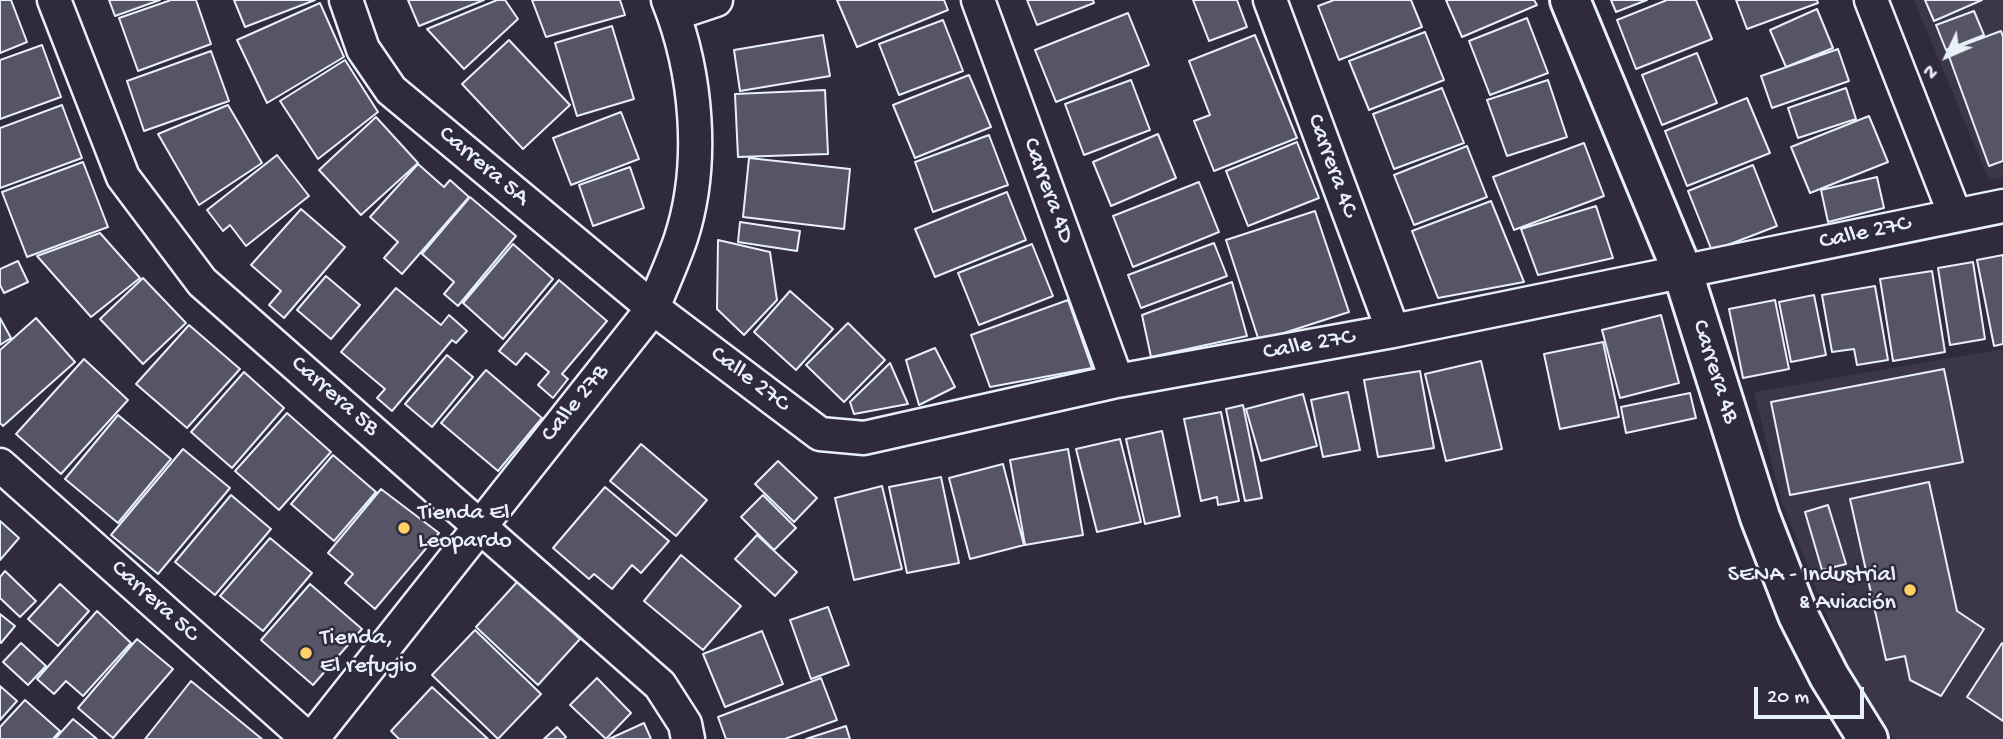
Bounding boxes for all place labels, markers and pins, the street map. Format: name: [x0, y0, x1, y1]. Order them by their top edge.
place label: Tienda El Leopardo: [418, 500, 512, 556]
marker: Tienda El Leopardo: [396, 520, 412, 536]
place label: SENA - Industrial & Aviación: [1728, 562, 1896, 618]
marker: SENA - Industrial & Aviación: [1902, 582, 1918, 598]
place label: Tienda, El refugio: [320, 625, 417, 681]
marker: Tienda, El refugio: [298, 645, 314, 661]

